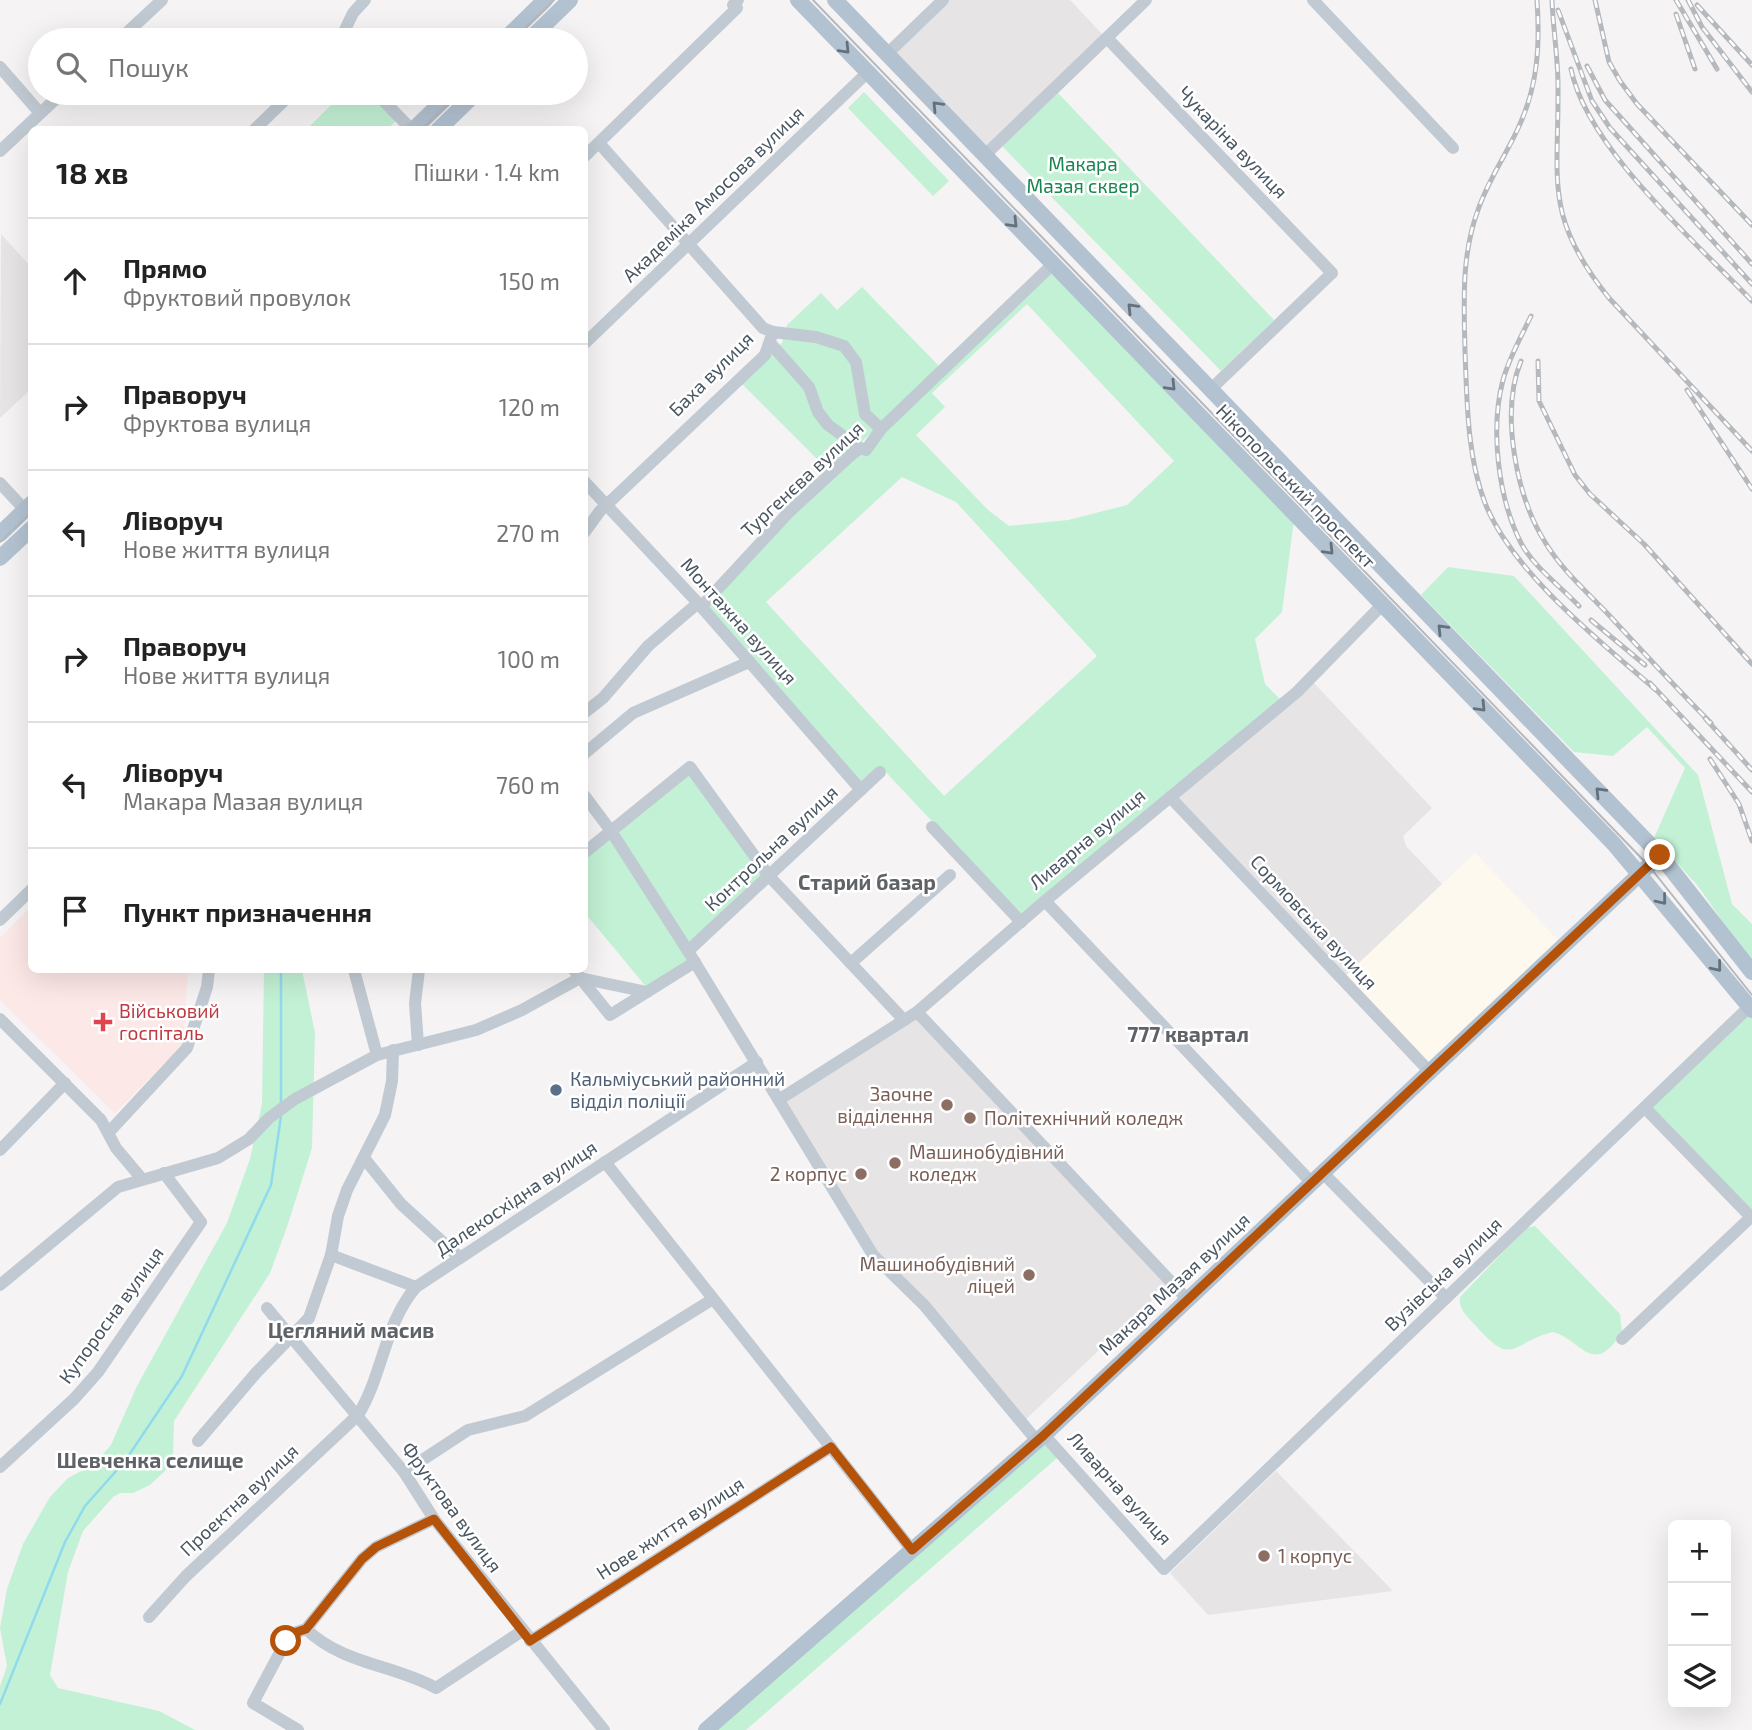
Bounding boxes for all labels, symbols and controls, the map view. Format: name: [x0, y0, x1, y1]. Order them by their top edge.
search box: [28, 28, 588, 105]
one-way arrow: [837, 41, 850, 54]
icon: search: [52, 48, 90, 86]
text: Пошук: [108, 51, 189, 82]
street label: Чукаріна вулиця: [1173, 81, 1293, 203]
street label: Академіка Амосова вулиця: [617, 101, 809, 287]
one-way arrow: [933, 101, 946, 114]
park label: Макара Мазая сквер: [1027, 152, 1140, 197]
text: 18 хв: [56, 154, 128, 190]
text: Пішки · 1.4 km: [413, 158, 560, 186]
one-way arrow: [1004, 215, 1017, 228]
text: Прямо: [123, 252, 207, 283]
icon: ahead: [56, 262, 94, 300]
text: 150 m: [499, 267, 560, 295]
text: Фруктовий провулок: [123, 283, 351, 311]
one-way arrow: [1128, 303, 1141, 316]
street label: Баха вулиця: [664, 327, 758, 421]
text: Праворуч: [123, 378, 247, 409]
one-way arrow: [1162, 378, 1175, 391]
icon: right: [56, 388, 94, 426]
text: 120 m: [499, 393, 560, 421]
street label: Нікопольський проспект: [1212, 399, 1381, 573]
text: Фруктова вулиця: [123, 409, 311, 437]
street label: Тургенєва вулиця: [736, 416, 868, 542]
text: Ліворуч: [123, 504, 223, 535]
icon: left: [56, 514, 94, 552]
text: 270 m: [496, 519, 560, 547]
text: Нове життя вулиця: [123, 535, 330, 563]
one-way arrow: [1320, 542, 1333, 555]
street label: Монтажна вулиця: [676, 553, 802, 689]
one-way arrow: [1437, 624, 1450, 637]
text: Праворуч: [123, 630, 247, 661]
icon: right: [56, 640, 94, 678]
text: 100 m: [498, 645, 560, 673]
text: Нове життя вулиця: [123, 661, 330, 689]
one-way arrow: [1472, 699, 1485, 712]
text: Ліворуч: [123, 756, 223, 787]
icon: left: [56, 766, 94, 804]
text: 760 m: [496, 771, 560, 799]
street label: Контрольна вулиця: [699, 780, 843, 916]
street label: Ливарна вулиця: [1024, 783, 1150, 895]
text: Макара Мазая вулиця: [123, 787, 363, 815]
one-way arrow: [1596, 787, 1609, 800]
route end: [1644, 839, 1675, 870]
street label: Сормовська вулиця: [1245, 850, 1383, 994]
district label: Старий базар: [798, 869, 936, 894]
icon: arrive: [56, 892, 94, 930]
one-way arrow: [1654, 892, 1667, 905]
text: Пункт призначення: [123, 896, 372, 927]
one-way arrow: [1708, 959, 1721, 971]
place label: Військовий госпіталь: [119, 999, 220, 1044]
marker: Військовий госпіталь: [93, 1012, 113, 1032]
district label: 777 квартал: [1127, 1021, 1249, 1046]
place label: Кальміуський районний відділ поліції: [570, 1067, 785, 1112]
marker: Кальміуський районний відділ поліції: [548, 1082, 564, 1098]
place label: Заочне відділення: [837, 1082, 933, 1127]
marker: Заочне відділення: [939, 1097, 955, 1113]
place label: Політехнічний коледж: [984, 1106, 1183, 1129]
marker: Політехнічний коледж: [962, 1110, 978, 1126]
street label: Далекосхідна вулиця: [431, 1135, 601, 1261]
place label: Машинобудівний коледж: [909, 1140, 1064, 1185]
marker: Машинобудівний коледж: [887, 1155, 903, 1171]
place label: 2 корпус: [770, 1162, 847, 1186]
marker: 2 корпус: [853, 1166, 869, 1182]
street label: Макара Мазая вулиця: [1093, 1208, 1255, 1360]
street label: Вузівська вулиця: [1379, 1212, 1507, 1336]
street label: Купоросна вулиця: [53, 1242, 169, 1388]
place label: Машинобудівний ліцей: [860, 1252, 1015, 1297]
marker: Машинобудівний ліцей: [1021, 1267, 1037, 1283]
district label: Цегляний масив: [268, 1317, 434, 1342]
street label: Ливарна вулиця: [1063, 1426, 1177, 1550]
street label: Фруктова вулиця: [397, 1437, 507, 1577]
street label: Проектна вулиця: [175, 1439, 303, 1561]
district label: Шевченка селище: [56, 1447, 244, 1472]
street label: Нове життя вулиця: [592, 1471, 748, 1585]
map controls: [1668, 1520, 1731, 1709]
button: +: [1668, 1520, 1731, 1583]
place label: 1 корпус: [1278, 1544, 1352, 1568]
marker: 1 корпус: [1256, 1548, 1272, 1564]
button: −: [1668, 1583, 1731, 1646]
route start: [270, 1625, 301, 1656]
button: layers: [1668, 1646, 1731, 1709]

